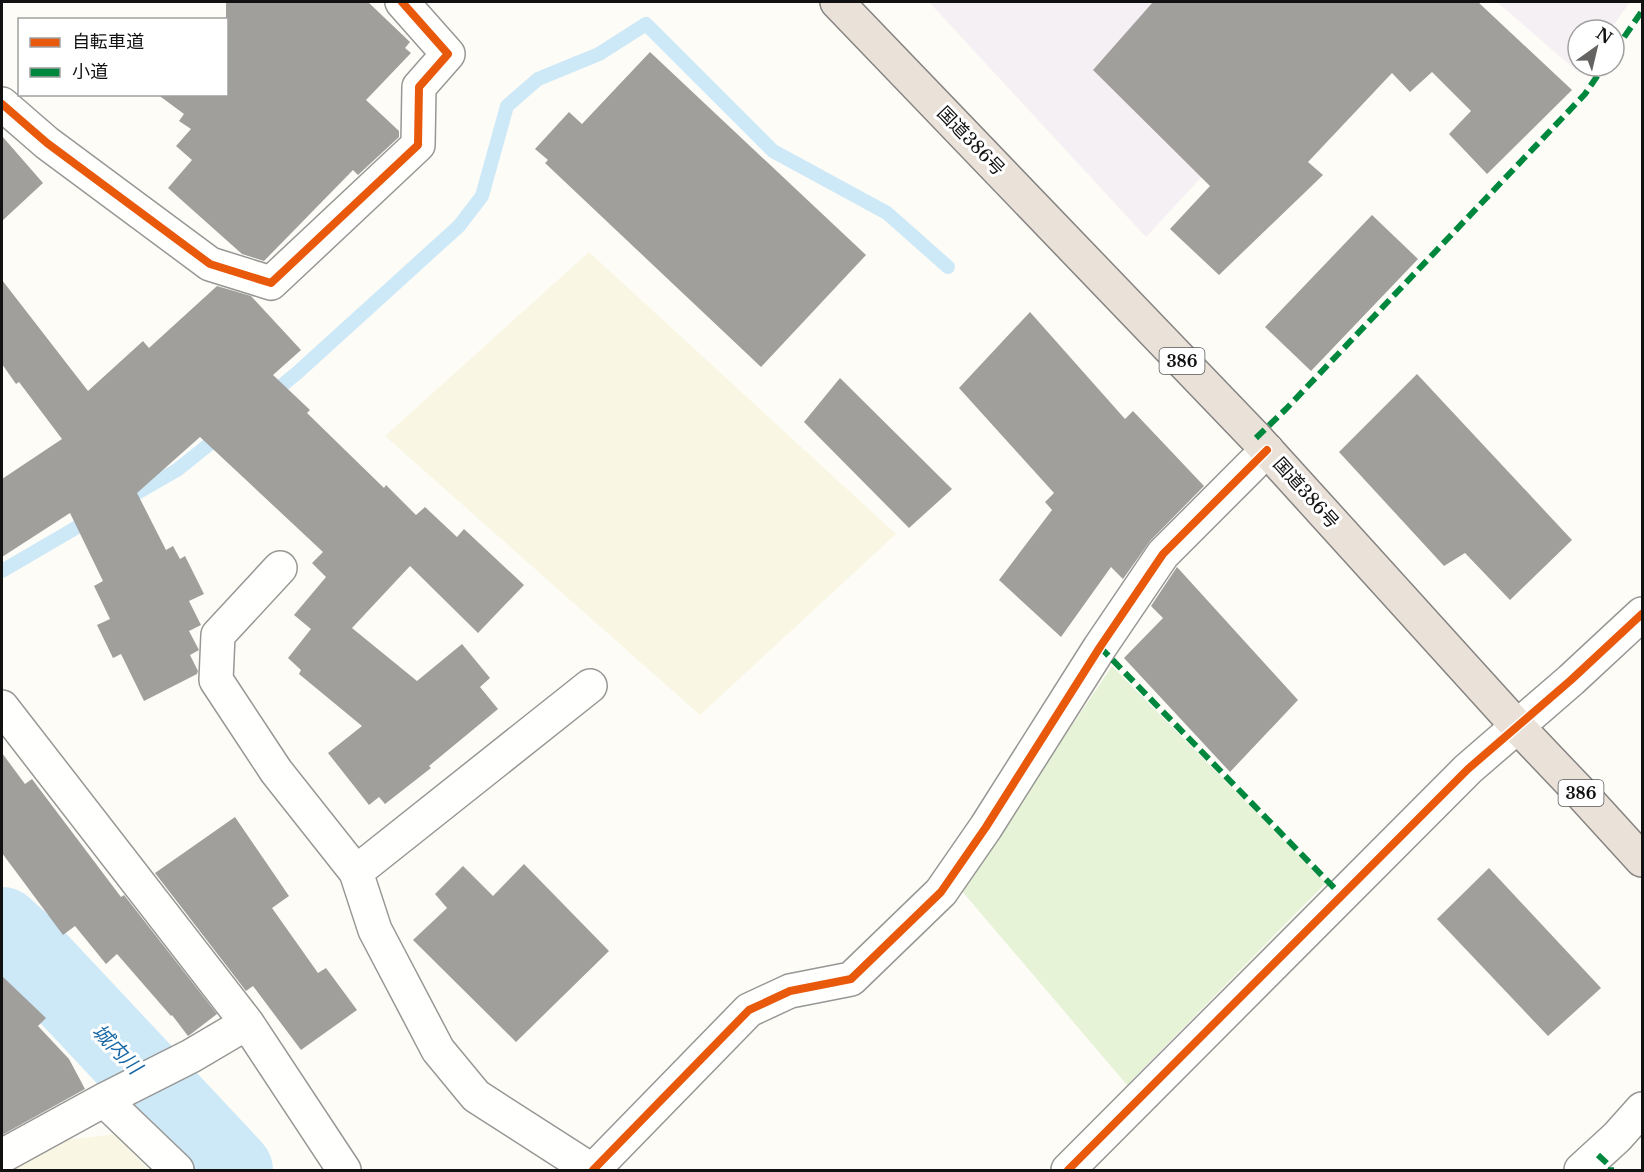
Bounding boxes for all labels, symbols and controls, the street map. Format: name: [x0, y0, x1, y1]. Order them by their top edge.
legend: [18, 18, 228, 96]
north arrow: [1566, 18, 1626, 78]
text: N: [1593, 23, 1616, 48]
text: 自転車道: [72, 31, 144, 53]
text: 小道: [72, 61, 108, 83]
street label: 国道386号: [933, 102, 1009, 180]
road number: 386: [1160, 348, 1204, 374]
street label: 国道386号: [1269, 453, 1343, 533]
road number: 386: [1558, 780, 1604, 806]
water label: 城内川: [88, 1019, 148, 1080]

